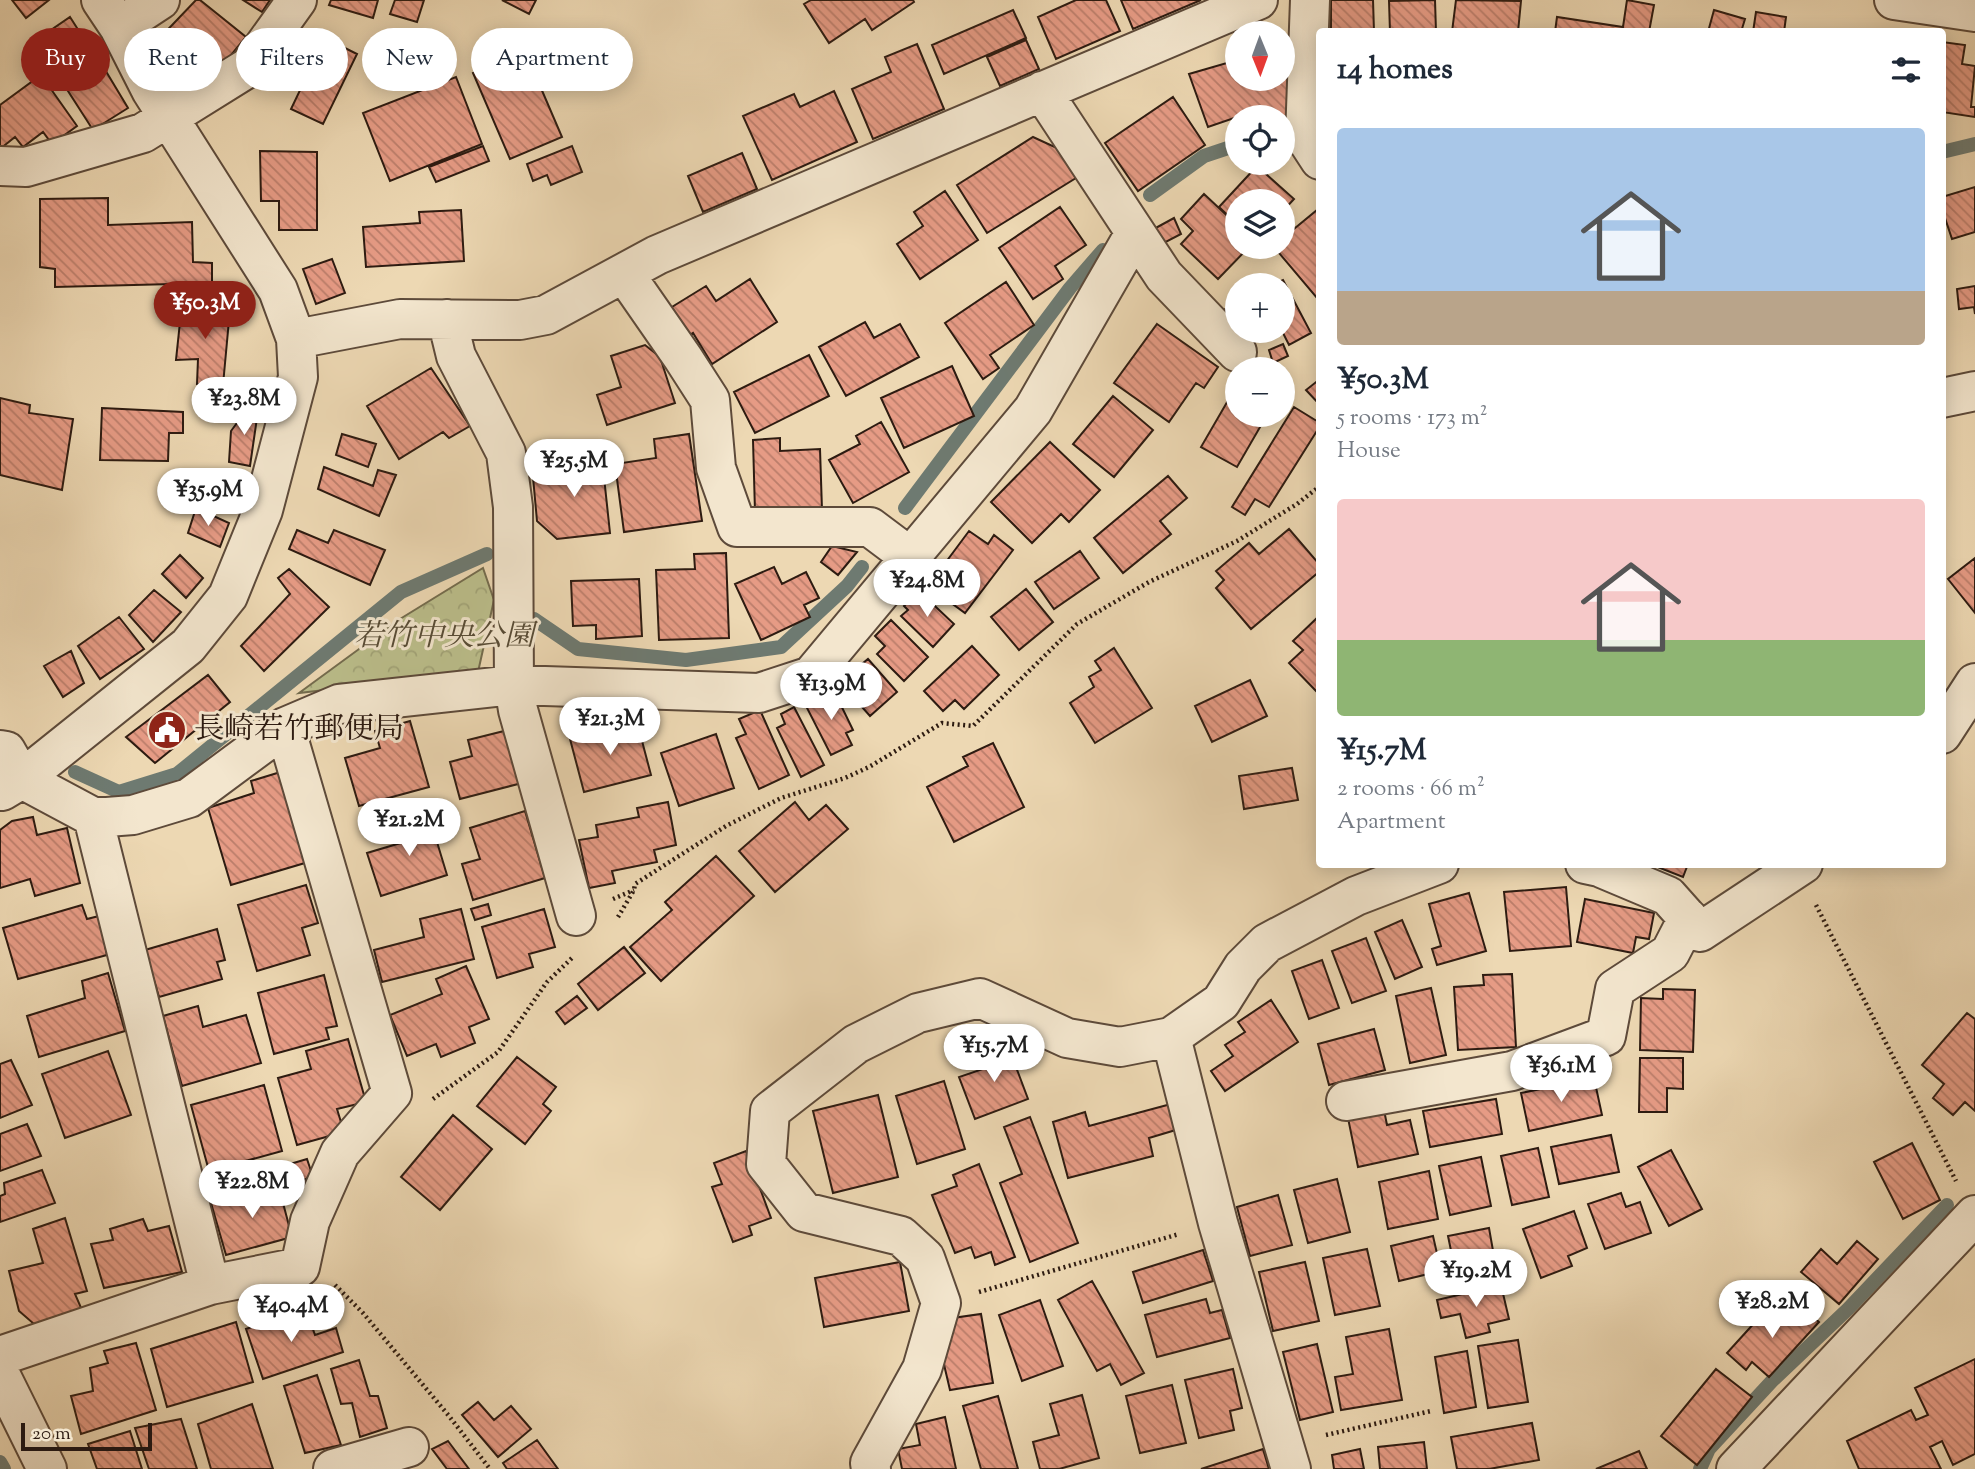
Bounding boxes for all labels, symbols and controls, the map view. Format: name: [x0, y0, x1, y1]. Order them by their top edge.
north arrow: [1225, 21, 1295, 91]
map controls: [1225, 21, 1295, 427]
chip: Buy: [21, 28, 110, 91]
chip: Rent: [124, 28, 222, 91]
chip: Filters: [236, 28, 348, 91]
chip: New: [362, 28, 457, 91]
chip: Apartment: [471, 28, 633, 91]
text: 14 homes: [1337, 49, 1453, 92]
icon: filters: [1887, 51, 1925, 89]
button: locate: [1225, 105, 1295, 175]
icon: home: [1568, 173, 1694, 299]
button: layers: [1225, 189, 1295, 259]
button: +: [1225, 273, 1295, 343]
pin: ¥50.3M: [148, 282, 262, 341]
text: ¥50.3M: [170, 287, 240, 320]
button: −: [1225, 357, 1295, 427]
text: ¥50.3M: [1337, 359, 1429, 402]
pin: ¥23.8M: [187, 378, 301, 437]
text: ¥23.8M: [208, 383, 280, 416]
text: 5 rooms · 173 m²: [1337, 402, 1488, 435]
text: House: [1337, 435, 1401, 468]
pin: ¥25.5M: [517, 440, 631, 499]
text: ¥25.5M: [540, 445, 608, 478]
pin: ¥35.9M: [151, 468, 265, 528]
text: ¥35.9M: [173, 474, 243, 507]
icon: home: [1568, 544, 1694, 670]
pin: ¥24.8M: [870, 560, 984, 619]
text: ¥24.8M: [889, 565, 965, 598]
park label: 若竹中央公園: [354, 616, 539, 659]
pin: ¥13.9M: [774, 662, 888, 722]
text: ¥13.9M: [796, 668, 866, 701]
pin: ¥21.3M: [553, 698, 667, 757]
text: ¥21.3M: [575, 703, 645, 736]
public building icon: 長崎若竹郵便局: [146, 709, 188, 751]
place label: 長崎若竹郵便局: [194, 709, 404, 752]
text: ¥15.7M: [1337, 730, 1427, 773]
text: 2 rooms · 66 m²: [1337, 773, 1485, 806]
pin: ¥21.2M: [352, 798, 466, 858]
text: ¥21.2M: [374, 804, 444, 837]
text: Apartment: [1337, 806, 1446, 839]
pin: ¥15.7M: [937, 1024, 1051, 1084]
text: ¥15.7M: [960, 1030, 1028, 1063]
pin: ¥36.1M: [1504, 1044, 1618, 1104]
text: ¥36.1M: [1526, 1050, 1596, 1083]
pin: ¥22.8M: [195, 1160, 309, 1220]
text: ¥22.8M: [215, 1166, 289, 1199]
pin: ¥19.2M: [1419, 1250, 1533, 1309]
text: ¥19.2M: [1440, 1255, 1512, 1288]
pin: ¥28.2M: [1715, 1280, 1829, 1340]
pin: ¥40.4M: [234, 1284, 348, 1344]
text: ¥28.2M: [1735, 1286, 1809, 1319]
text: ¥40.4M: [254, 1290, 328, 1323]
scale bar: [21, 1420, 152, 1452]
text: 20 m: [32, 1421, 71, 1448]

